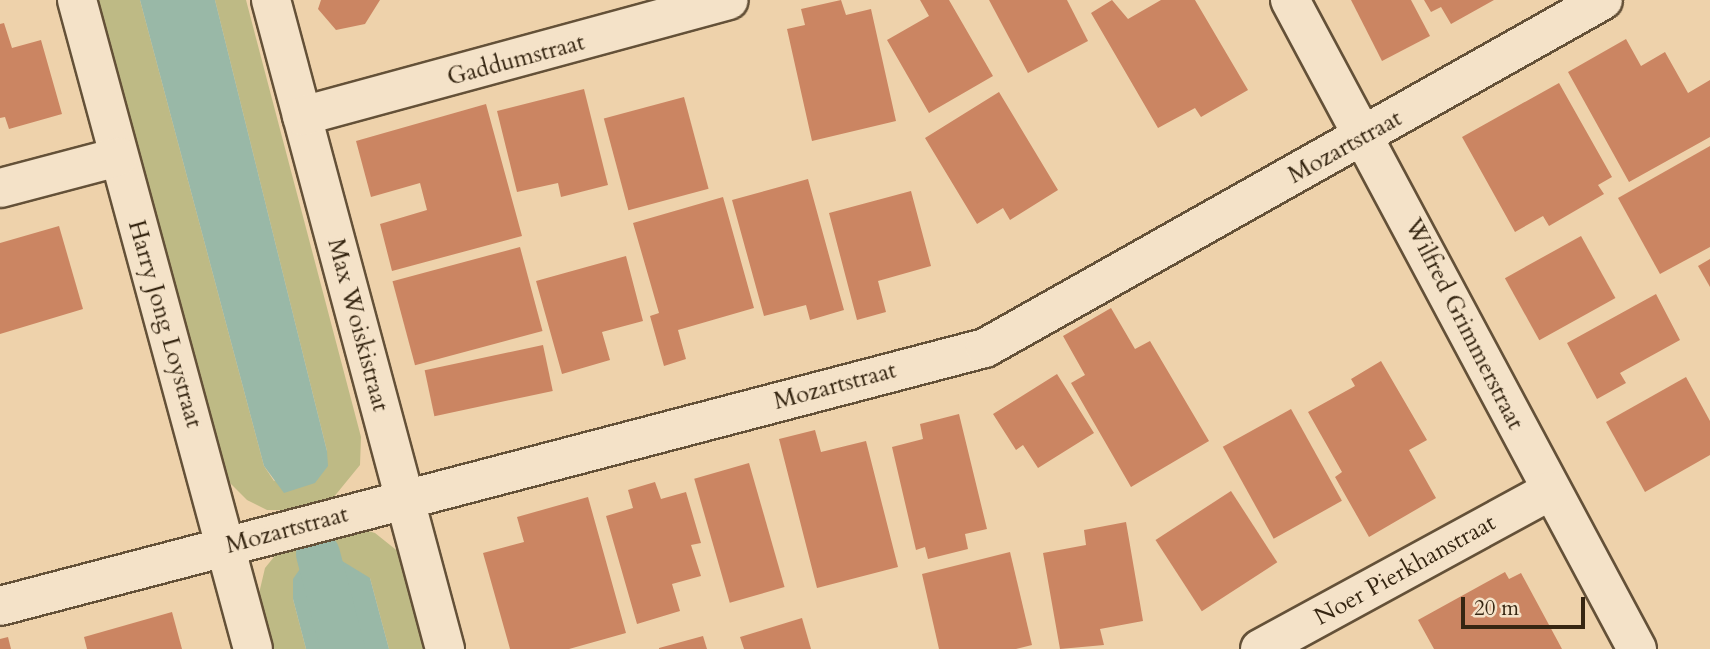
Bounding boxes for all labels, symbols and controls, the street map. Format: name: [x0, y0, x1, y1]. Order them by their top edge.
street label: Gaddumstraat: [444, 28, 588, 92]
street label: Mozartstraat: [1283, 104, 1407, 190]
street label: Wilfred Grimmerstraat: [1398, 214, 1530, 434]
street label: Harry Jong Loystraat: [122, 217, 208, 431]
street label: Max Woiskistraat: [321, 235, 395, 415]
street label: Mozartstraat: [771, 356, 899, 416]
street label: Mozartstraat: [223, 500, 351, 560]
street label: Noer Pierkhanstraat: [1309, 508, 1501, 632]
scale bar: [1465, 582, 1589, 626]
text: 20 m: [1474, 594, 1519, 623]

